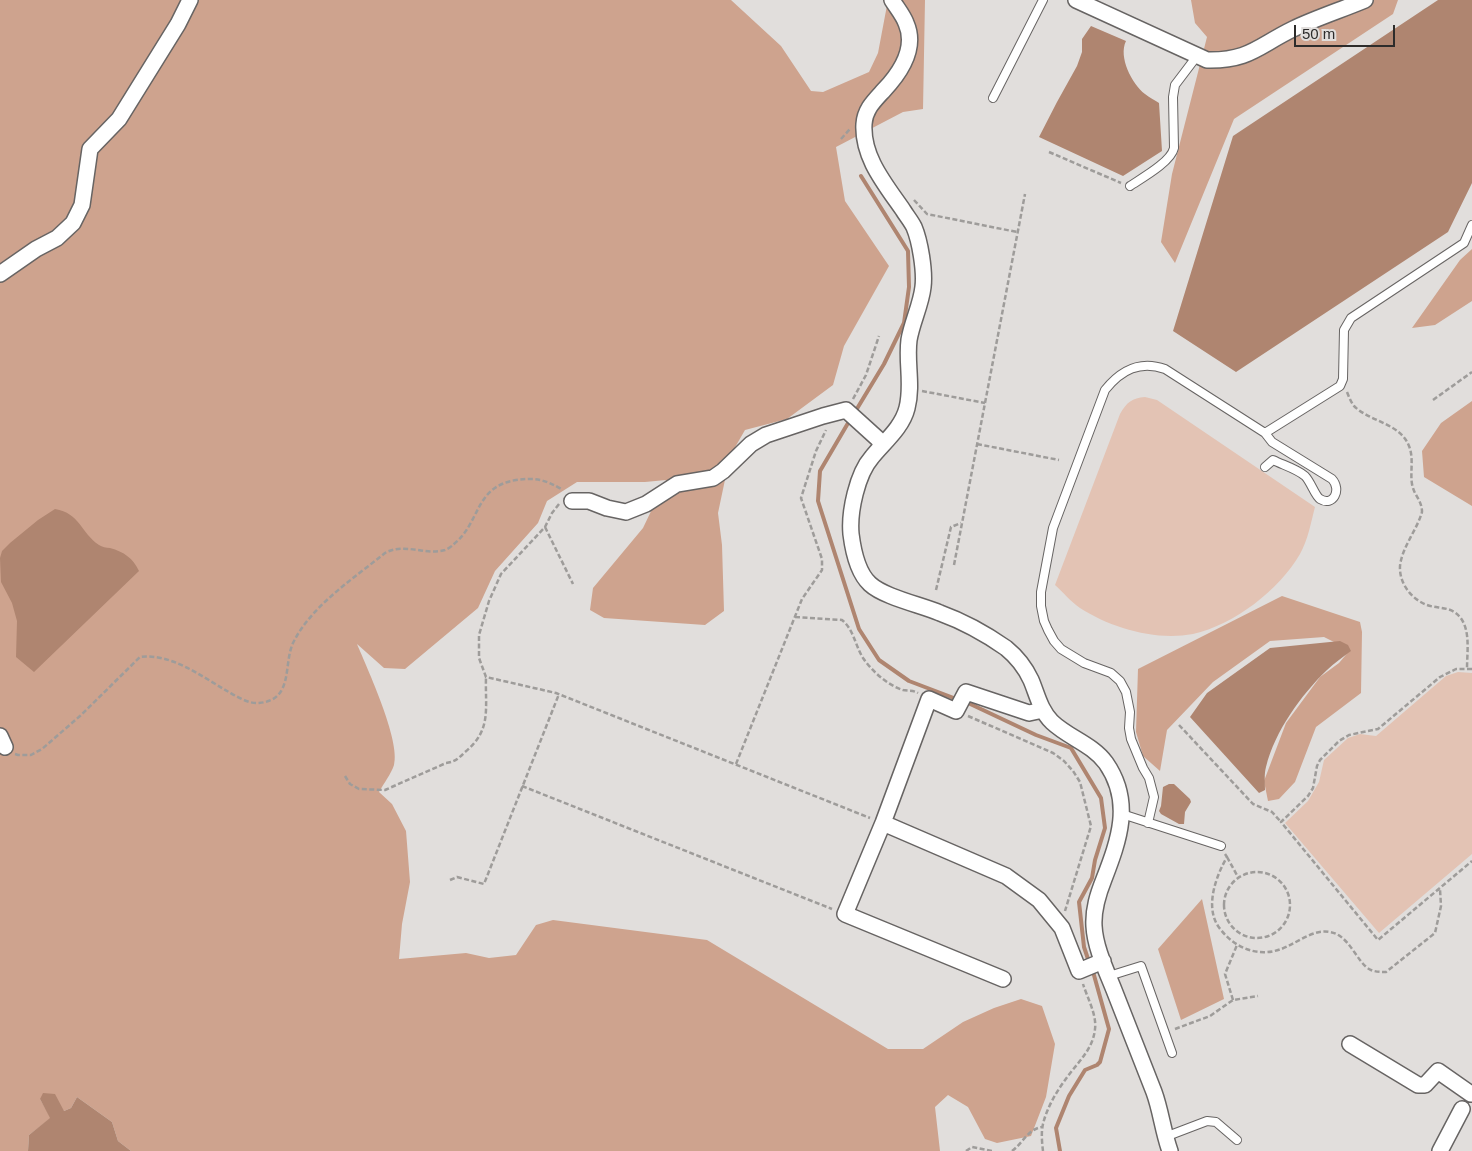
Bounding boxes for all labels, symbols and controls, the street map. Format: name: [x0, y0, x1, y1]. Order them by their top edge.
scale bar: [1297, 15, 1398, 47]
text: 50 m: [1302, 25, 1335, 42]

